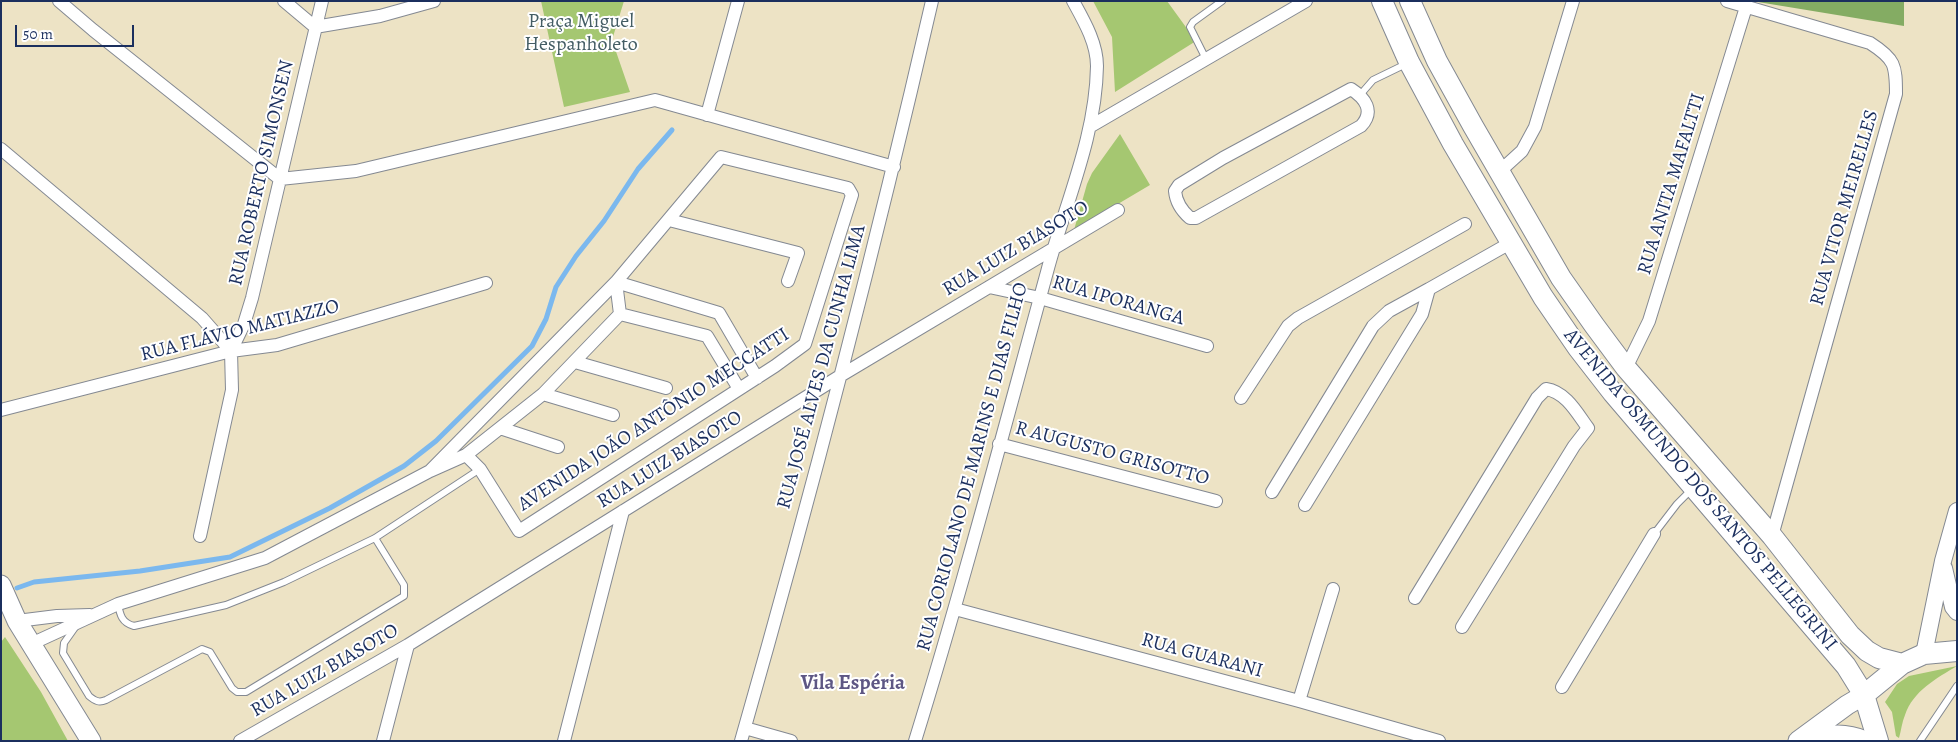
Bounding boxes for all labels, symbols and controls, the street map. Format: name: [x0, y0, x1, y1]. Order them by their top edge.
park label: Praça Miguel Hespanholeto: [524, 10, 638, 57]
scale bar: [18, 15, 136, 47]
text: 50 m: [23, 24, 53, 44]
street label: RUA ROBERTO SIMONSEN: [224, 58, 300, 288]
street label: RUA ANITA MAFALTTI: [1633, 90, 1711, 278]
street label: RUA VITOR MEIRELLES: [1806, 107, 1884, 309]
street label: RUA LUIZ BIASOTO: [938, 196, 1094, 302]
street label: RUA JOSÉ ALVES DA CUNHA LIMA: [772, 222, 872, 512]
street label: RUA IPORANGA: [1049, 271, 1187, 331]
street label: RUA CORIOLANO DE MARINS E DIAS FILHO: [912, 280, 1034, 654]
street label: RUA FLÁVIO MATIAZZO: [138, 295, 342, 367]
street label: AVENIDA JOÃO ANTÔNIO MECCATTI: [514, 323, 794, 517]
street label: AVENIDA OSMUNDO DOS SANTOS PELLEGRINI: [1558, 324, 1842, 656]
street label: RUA LUIZ BIASOTO: [593, 406, 747, 514]
street label: R AUGUSTO GRISOTTO: [1012, 417, 1212, 491]
street label: RUA LUIZ BIASOTO: [247, 619, 403, 723]
street label: RUA GUARANI: [1139, 628, 1265, 684]
district label: Vila Espéria: [801, 671, 905, 697]

